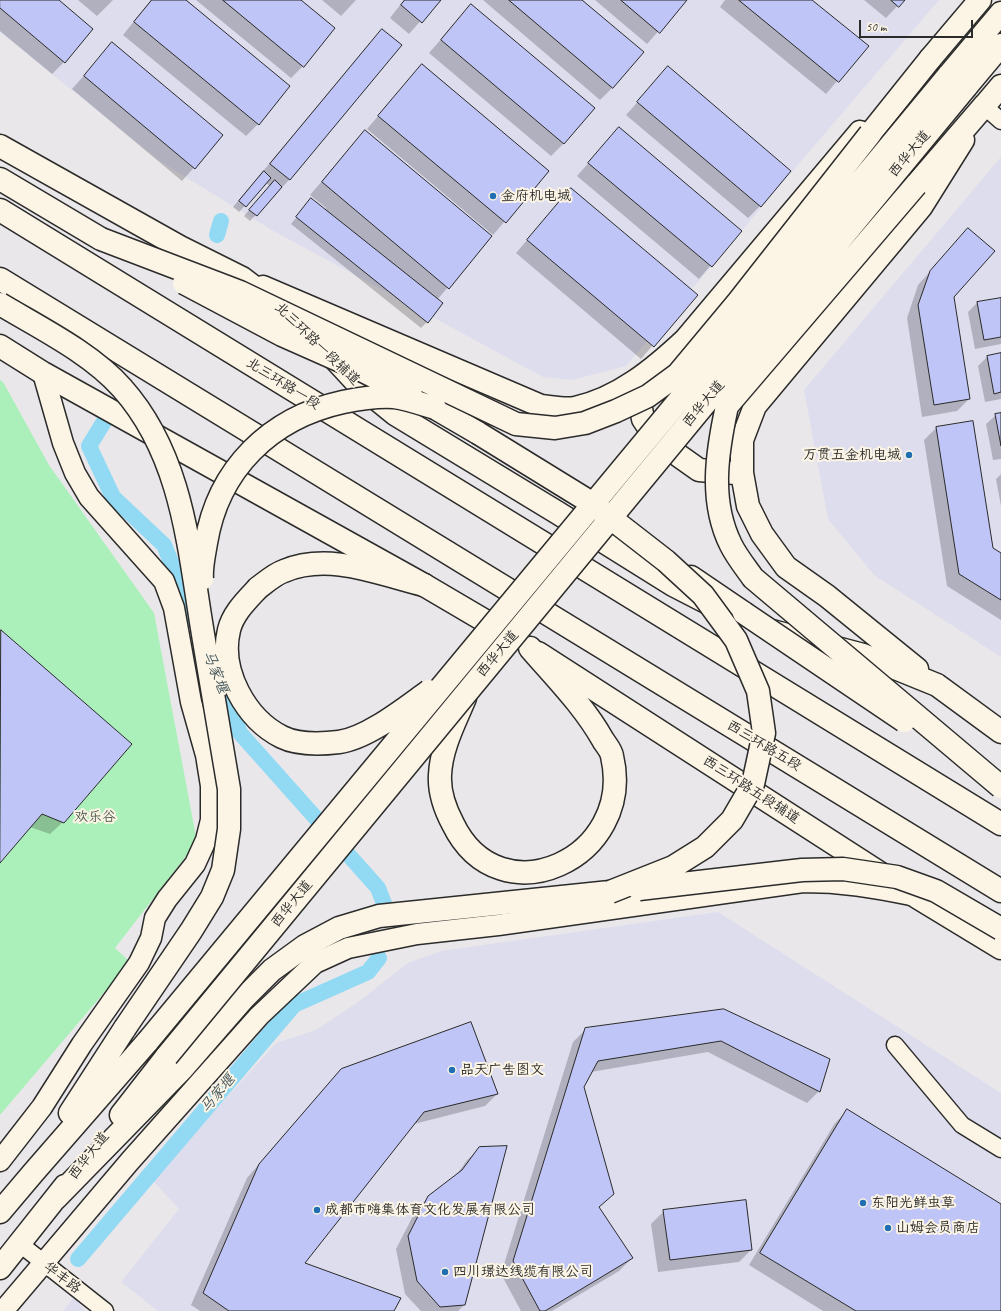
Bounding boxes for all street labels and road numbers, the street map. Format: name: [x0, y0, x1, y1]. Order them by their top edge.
street label: 西华大道: [886, 127, 934, 181]
street label: 北三环路一段辅道: [271, 299, 363, 389]
street label: 北三环路一段: [243, 355, 323, 413]
street label: 西华大道: [680, 377, 728, 431]
street label: 西华大道: [474, 627, 522, 681]
street label: 西三环路五段: [724, 717, 804, 775]
street label: 西三环路五段辅道: [699, 752, 803, 828]
street label: 西华大道: [268, 877, 316, 931]
street label: 西华大道: [65, 1129, 113, 1183]
street label: 华丰路: [40, 1259, 84, 1297]

